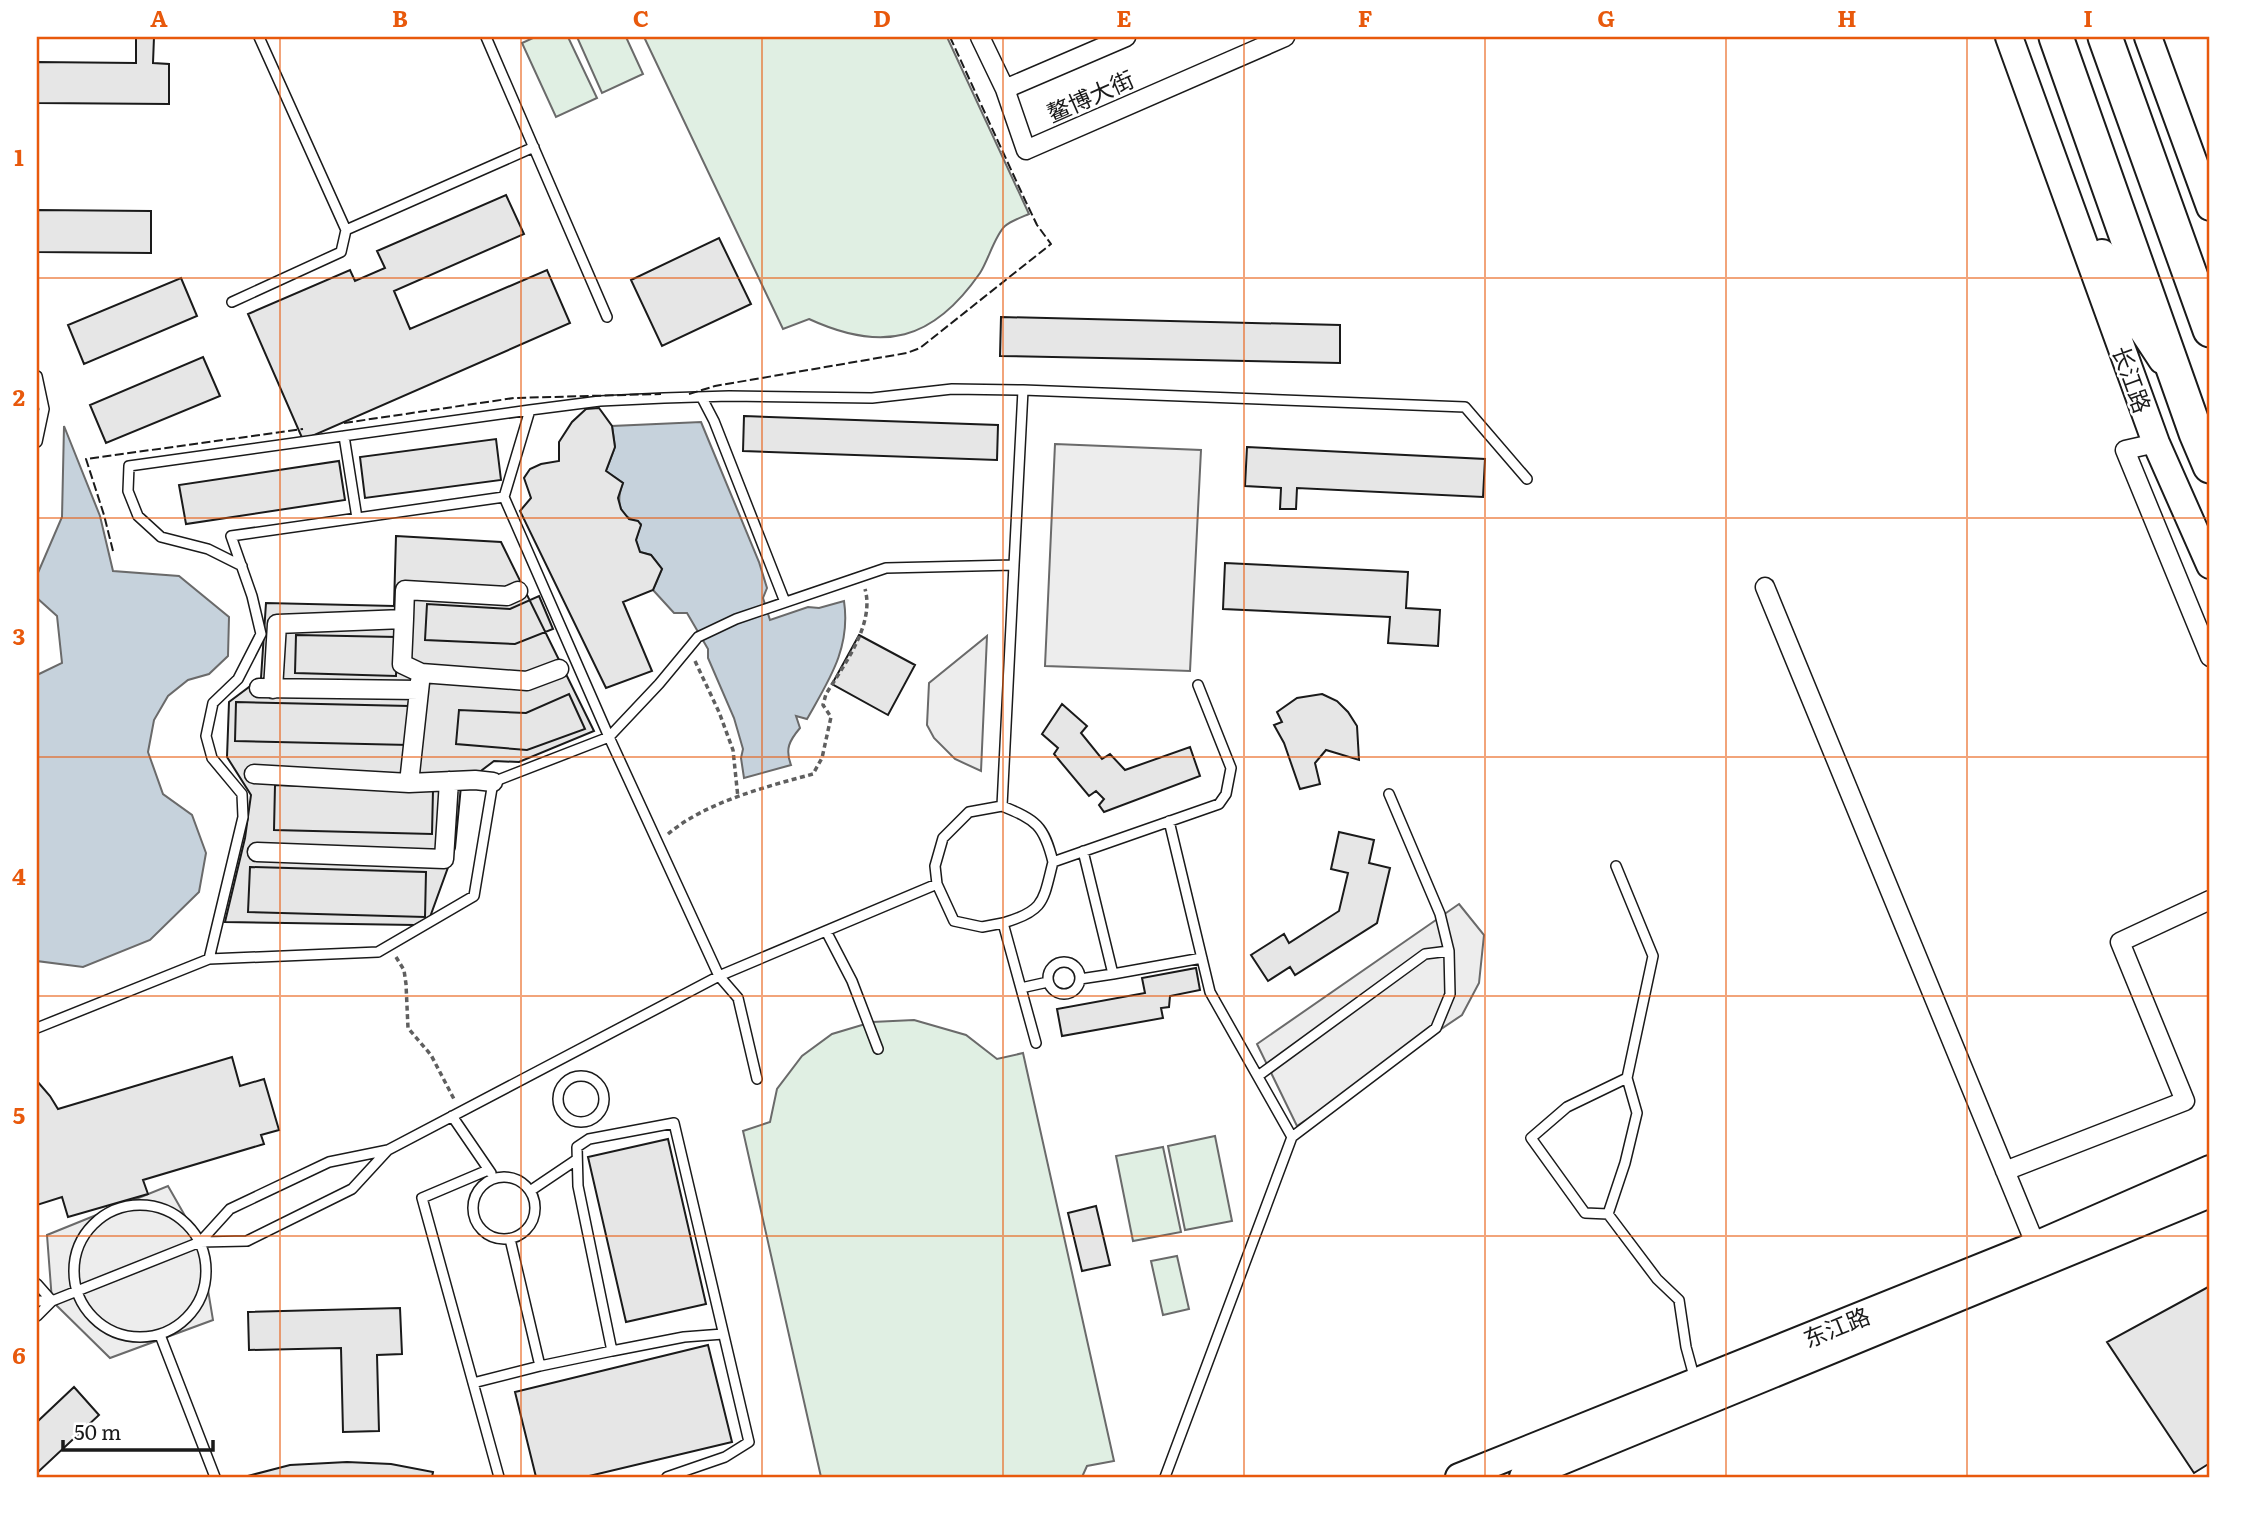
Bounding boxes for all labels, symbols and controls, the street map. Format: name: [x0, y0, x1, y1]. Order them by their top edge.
text: A: [150, 0, 168, 34]
text: B: [392, 0, 408, 34]
text: C: [633, 0, 649, 34]
text: D: [873, 0, 891, 34]
text: E: [1116, 0, 1132, 34]
text: F: [1358, 0, 1373, 34]
text: G: [1597, 0, 1615, 34]
text: H: [1837, 0, 1857, 34]
text: I: [2083, 0, 2093, 34]
street label: 鳌博大街: [1041, 61, 1139, 129]
text: 1: [14, 139, 24, 173]
street label: 长江路: [2105, 341, 2161, 417]
text: 2: [13, 379, 25, 413]
text: 3: [13, 618, 25, 652]
text: 4: [12, 858, 26, 892]
text: 5: [13, 1097, 25, 1131]
street label: 东江路: [1798, 1297, 1874, 1355]
text: 6: [12, 1337, 26, 1371]
scale bar: [63, 1409, 214, 1453]
text: 50 m: [74, 1415, 121, 1446]

